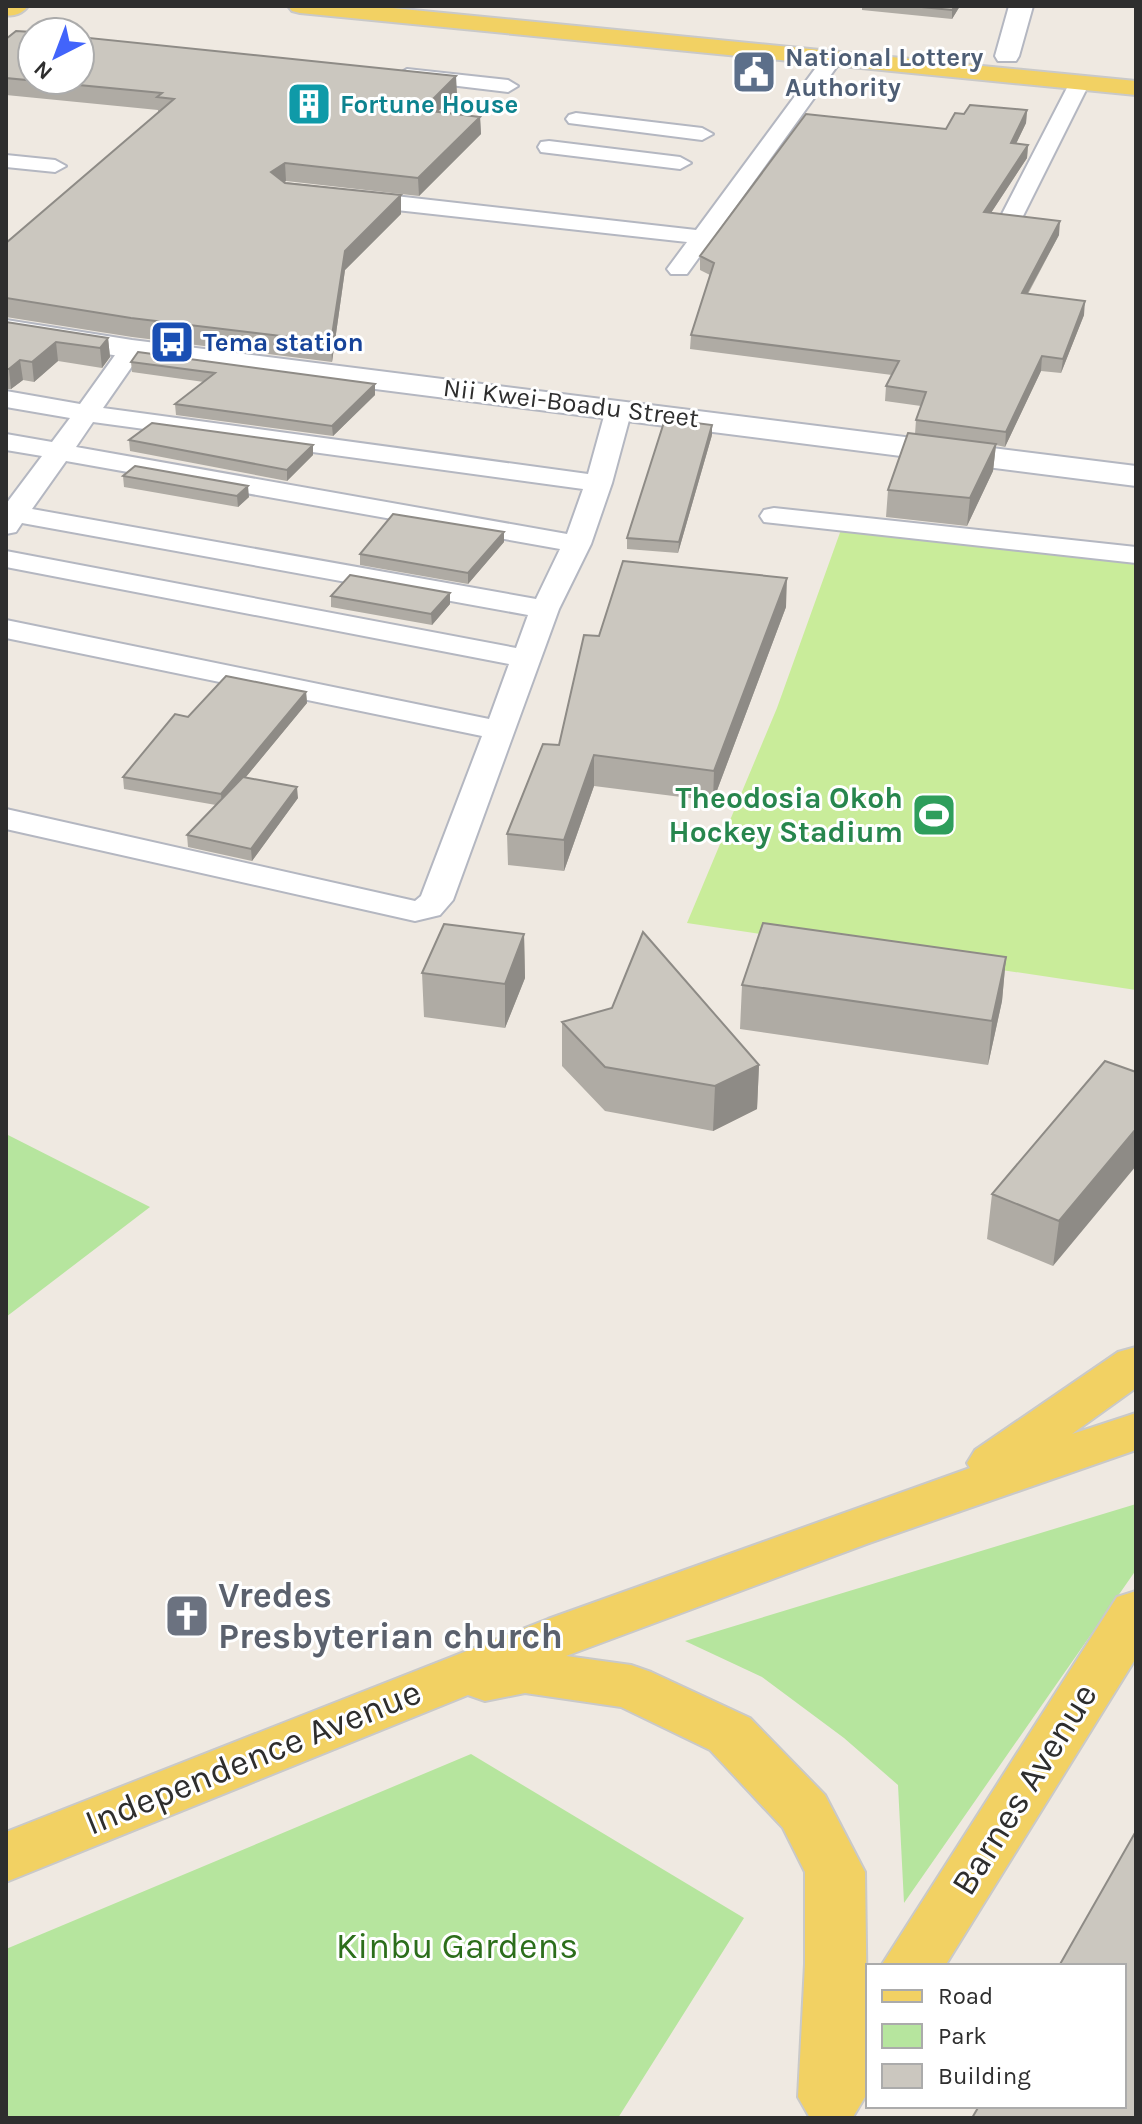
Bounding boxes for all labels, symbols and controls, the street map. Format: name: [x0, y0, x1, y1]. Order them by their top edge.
north arrow: [16, 16, 96, 96]
place label: National Lottery Authority: [785, 42, 983, 103]
public building icon: National Lottery Authority: [730, 48, 778, 96]
text: N: [29, 55, 58, 85]
building icon: Fortune House: [285, 80, 333, 128]
place label: Fortune House: [340, 89, 518, 120]
bus stop icon: Tema station: [148, 318, 196, 366]
place label: Tema station: [203, 327, 364, 358]
street label: Nii Kwei-Boadu Street: [441, 372, 701, 434]
place label: Theodosia Okoh Hockey Stadium: [669, 780, 903, 850]
sports icon: Theodosia Okoh Hockey Stadium: [910, 791, 958, 839]
place label: Vredes Presbyterian church: [218, 1574, 563, 1658]
church icon: Vredes Presbyterian church: [163, 1592, 211, 1640]
street label: Independence Avenue: [79, 1670, 427, 1844]
street label: Barnes Avenue: [942, 1676, 1106, 1902]
park label: Kinbu Gardens: [336, 1925, 578, 1967]
legend: [866, 1964, 1126, 2108]
text: Road: [938, 1982, 993, 2010]
text: Park: [938, 2022, 987, 2050]
text: Building: [938, 2062, 1031, 2090]

